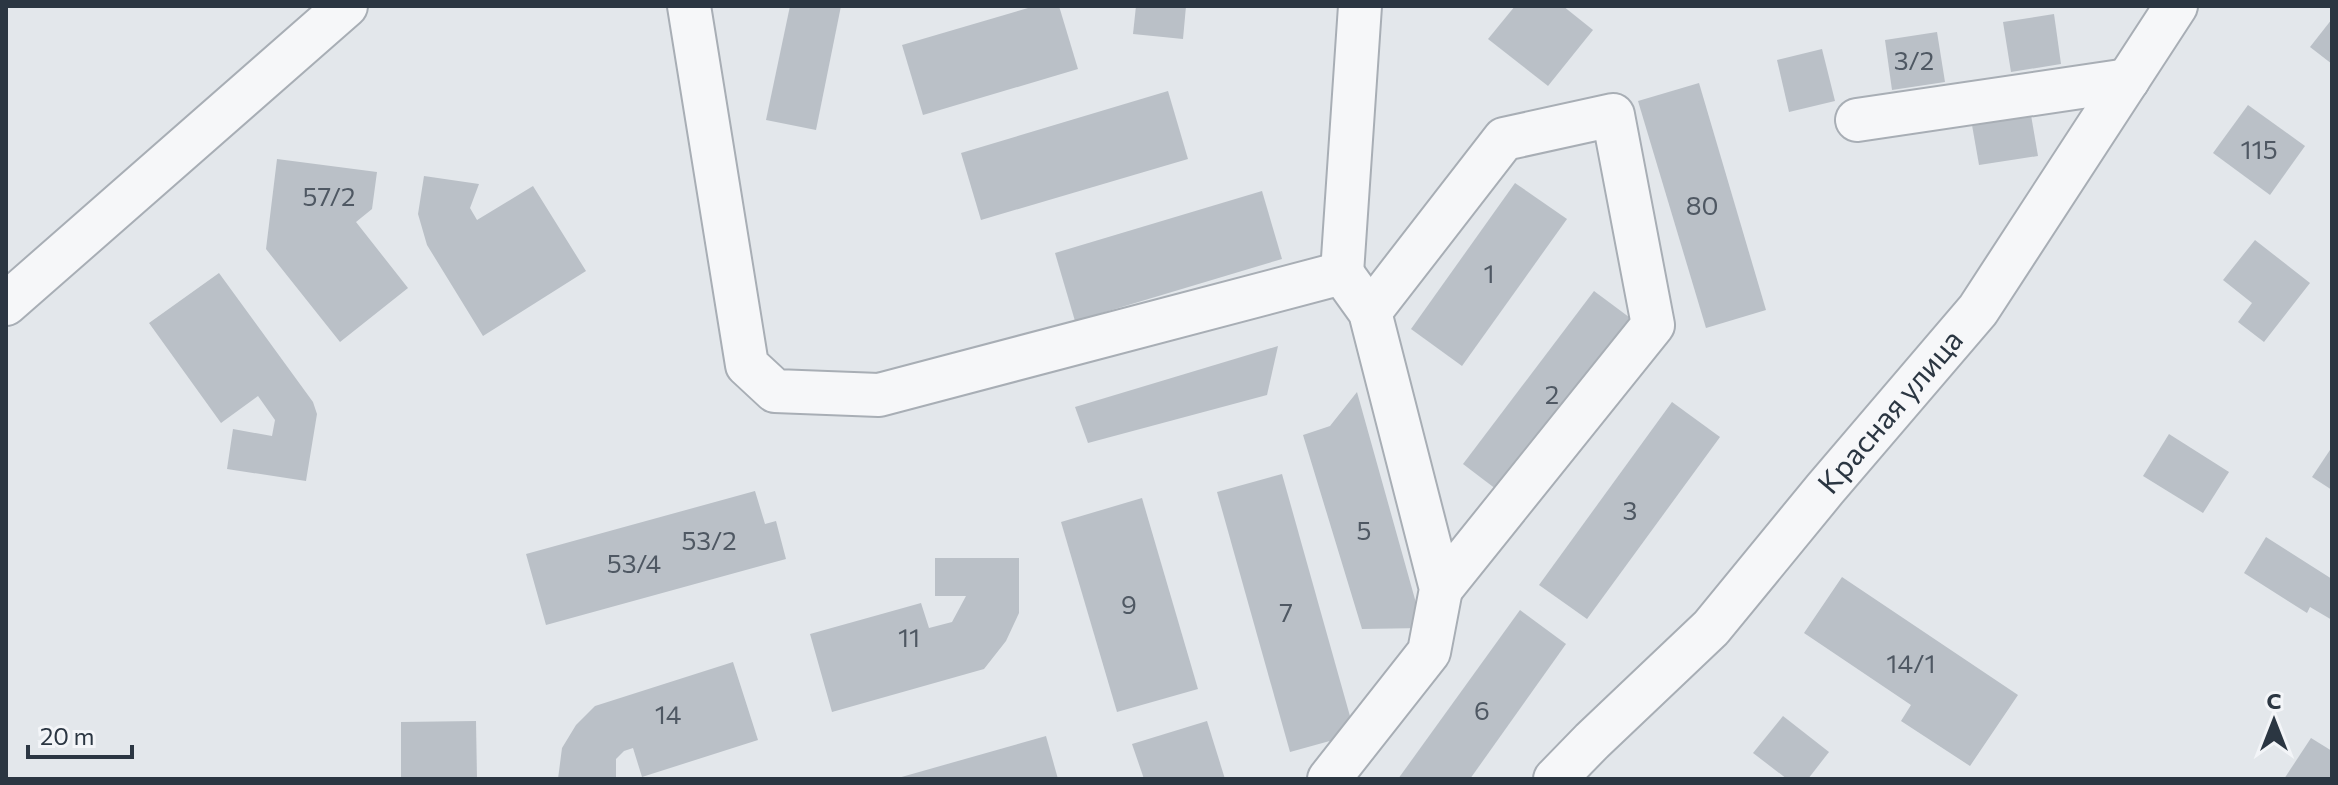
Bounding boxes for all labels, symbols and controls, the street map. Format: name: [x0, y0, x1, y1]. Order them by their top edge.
house number: 3/2: [1894, 44, 1934, 75]
house number: 115: [2240, 133, 2278, 164]
house number: 57/2: [303, 180, 355, 211]
house number: 80: [1686, 189, 1718, 220]
house number: 1: [1483, 257, 1495, 288]
street label: Красная улица: [1808, 321, 1969, 500]
house number: 2: [1545, 378, 1559, 409]
house number: 3: [1623, 494, 1637, 525]
house number: 5: [1357, 514, 1371, 545]
house number: 53/2: [681, 524, 737, 555]
house number: 53/4: [607, 547, 661, 578]
house number: 9: [1121, 588, 1137, 619]
house number: 7: [1279, 596, 1293, 627]
house number: 11: [898, 621, 920, 652]
house number: 14/1: [1886, 647, 1936, 678]
north arrow: [2234, 681, 2314, 761]
text: С: [2266, 687, 2282, 714]
house number: 6: [1474, 694, 1490, 725]
house number: 14: [655, 698, 681, 729]
scale bar: [28, 709, 132, 759]
text: 20 m: [40, 721, 94, 750]

